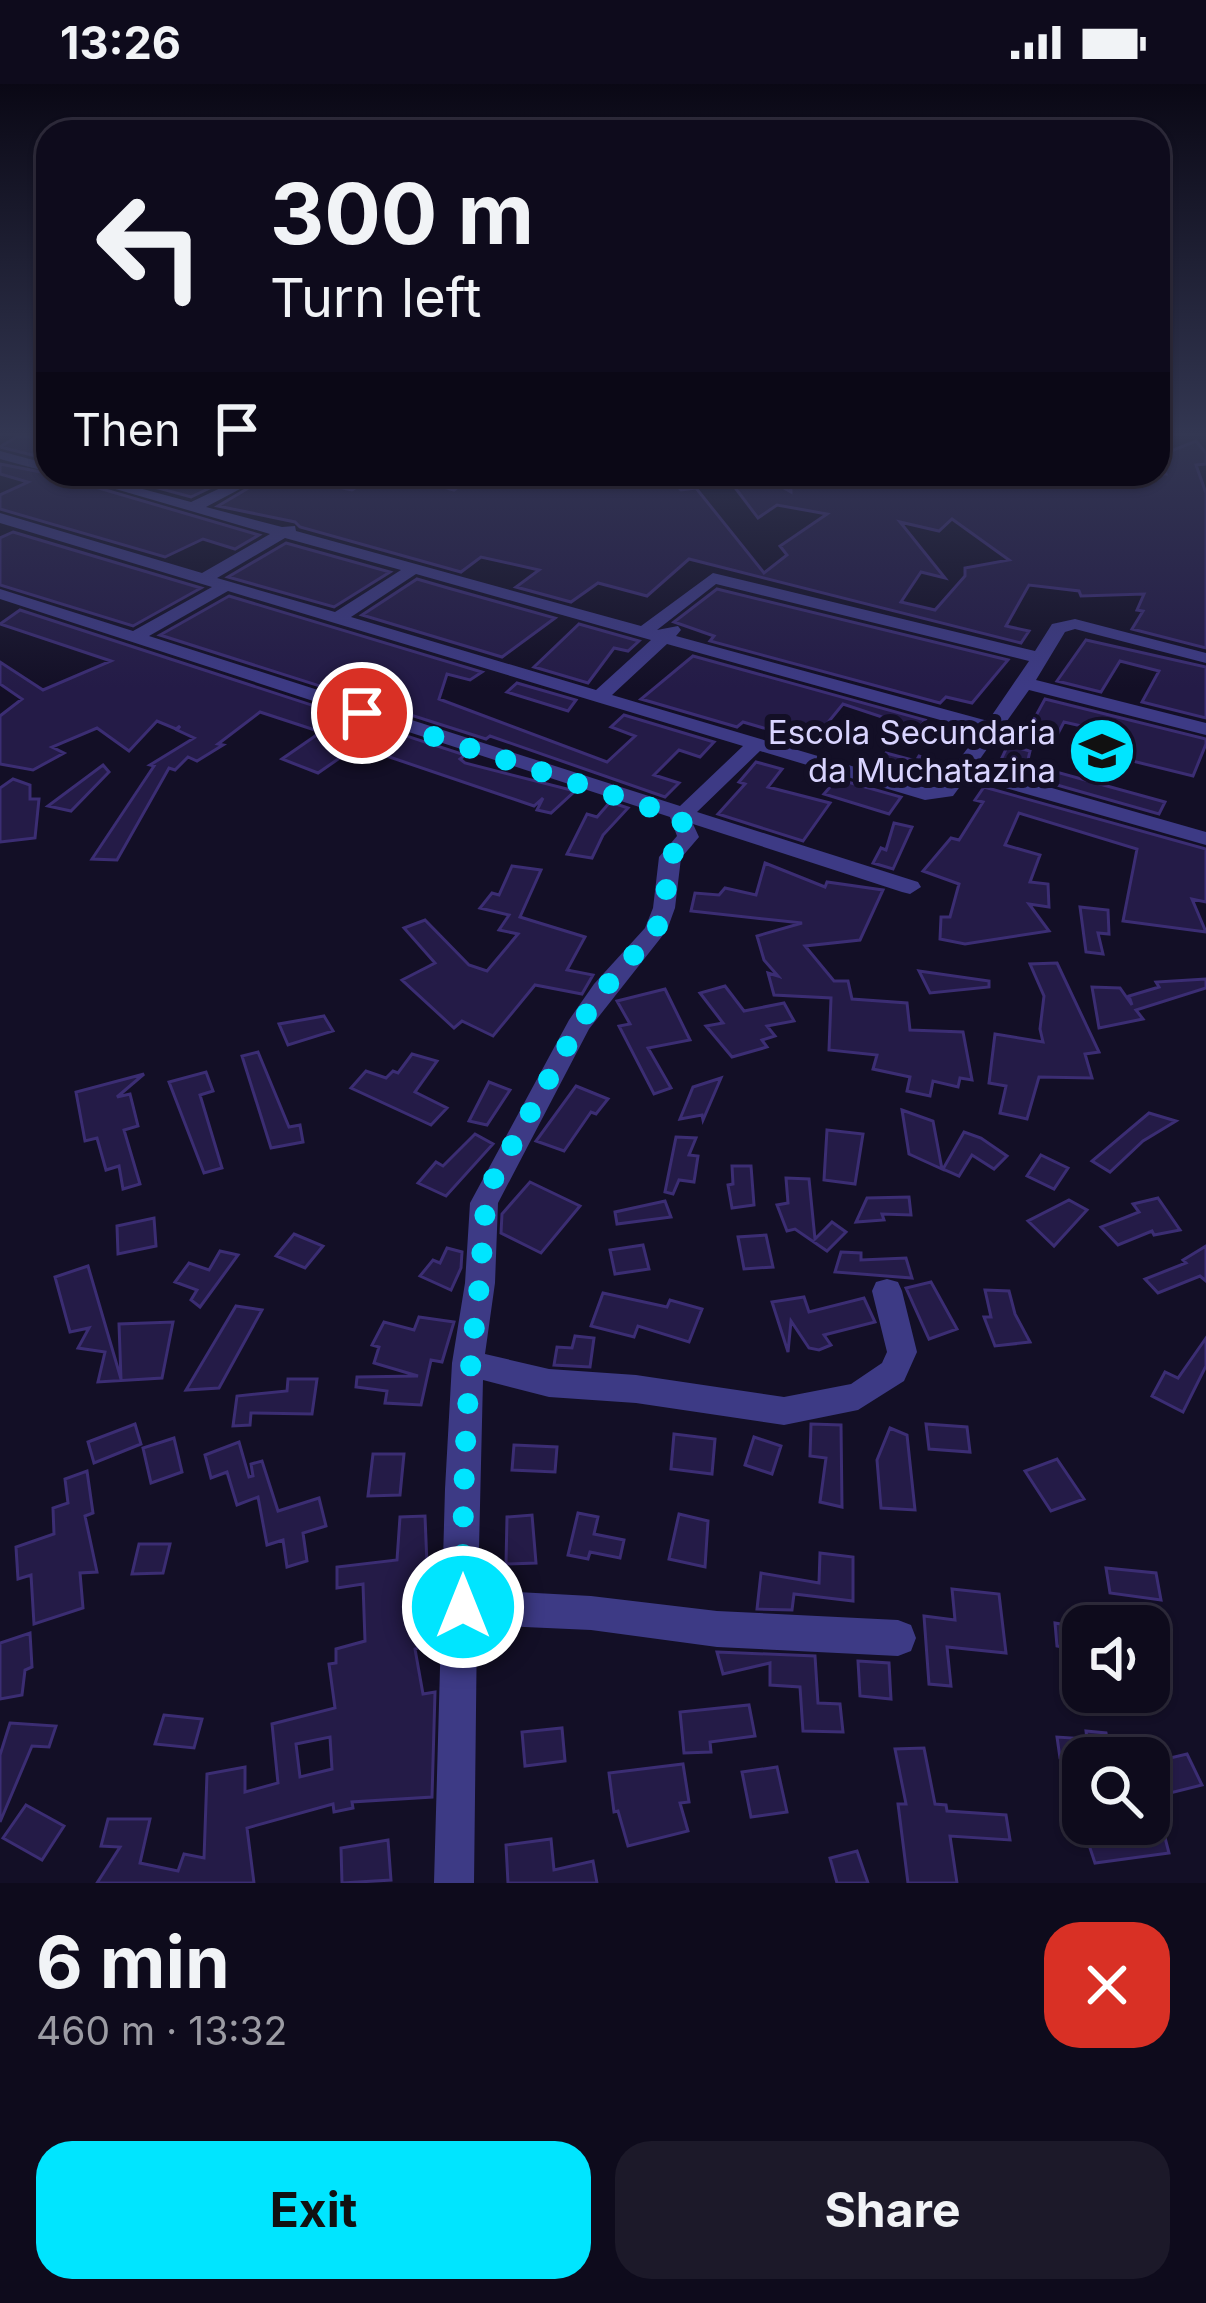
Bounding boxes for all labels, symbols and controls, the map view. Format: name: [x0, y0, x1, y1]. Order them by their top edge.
text: 13:26: [60, 15, 181, 70]
text: 300 m: [270, 163, 534, 264]
icon: left: [72, 168, 228, 324]
text: Turn left: [270, 265, 481, 330]
icon: arrive: [204, 396, 270, 462]
text: Then: [72, 402, 180, 457]
pin: [311, 662, 413, 764]
icon: arrive: [329, 680, 395, 746]
place label: Escola Secundaria da Muchatazina: [768, 712, 1056, 790]
school or university icon: Escola Secundaria da Muchatazina: [1067, 716, 1137, 786]
position arrow: [400, 1544, 526, 1670]
map controls: [1062, 1605, 1170, 1845]
button: sound: [1062, 1605, 1170, 1713]
button: search: [1062, 1737, 1170, 1845]
text: 6 min: [36, 1918, 230, 2005]
button: close: [1044, 1922, 1170, 2048]
text: 460 m · 13:32: [36, 2007, 287, 2054]
button: Exit: [36, 2141, 591, 2279]
button: Share: [615, 2141, 1170, 2279]

